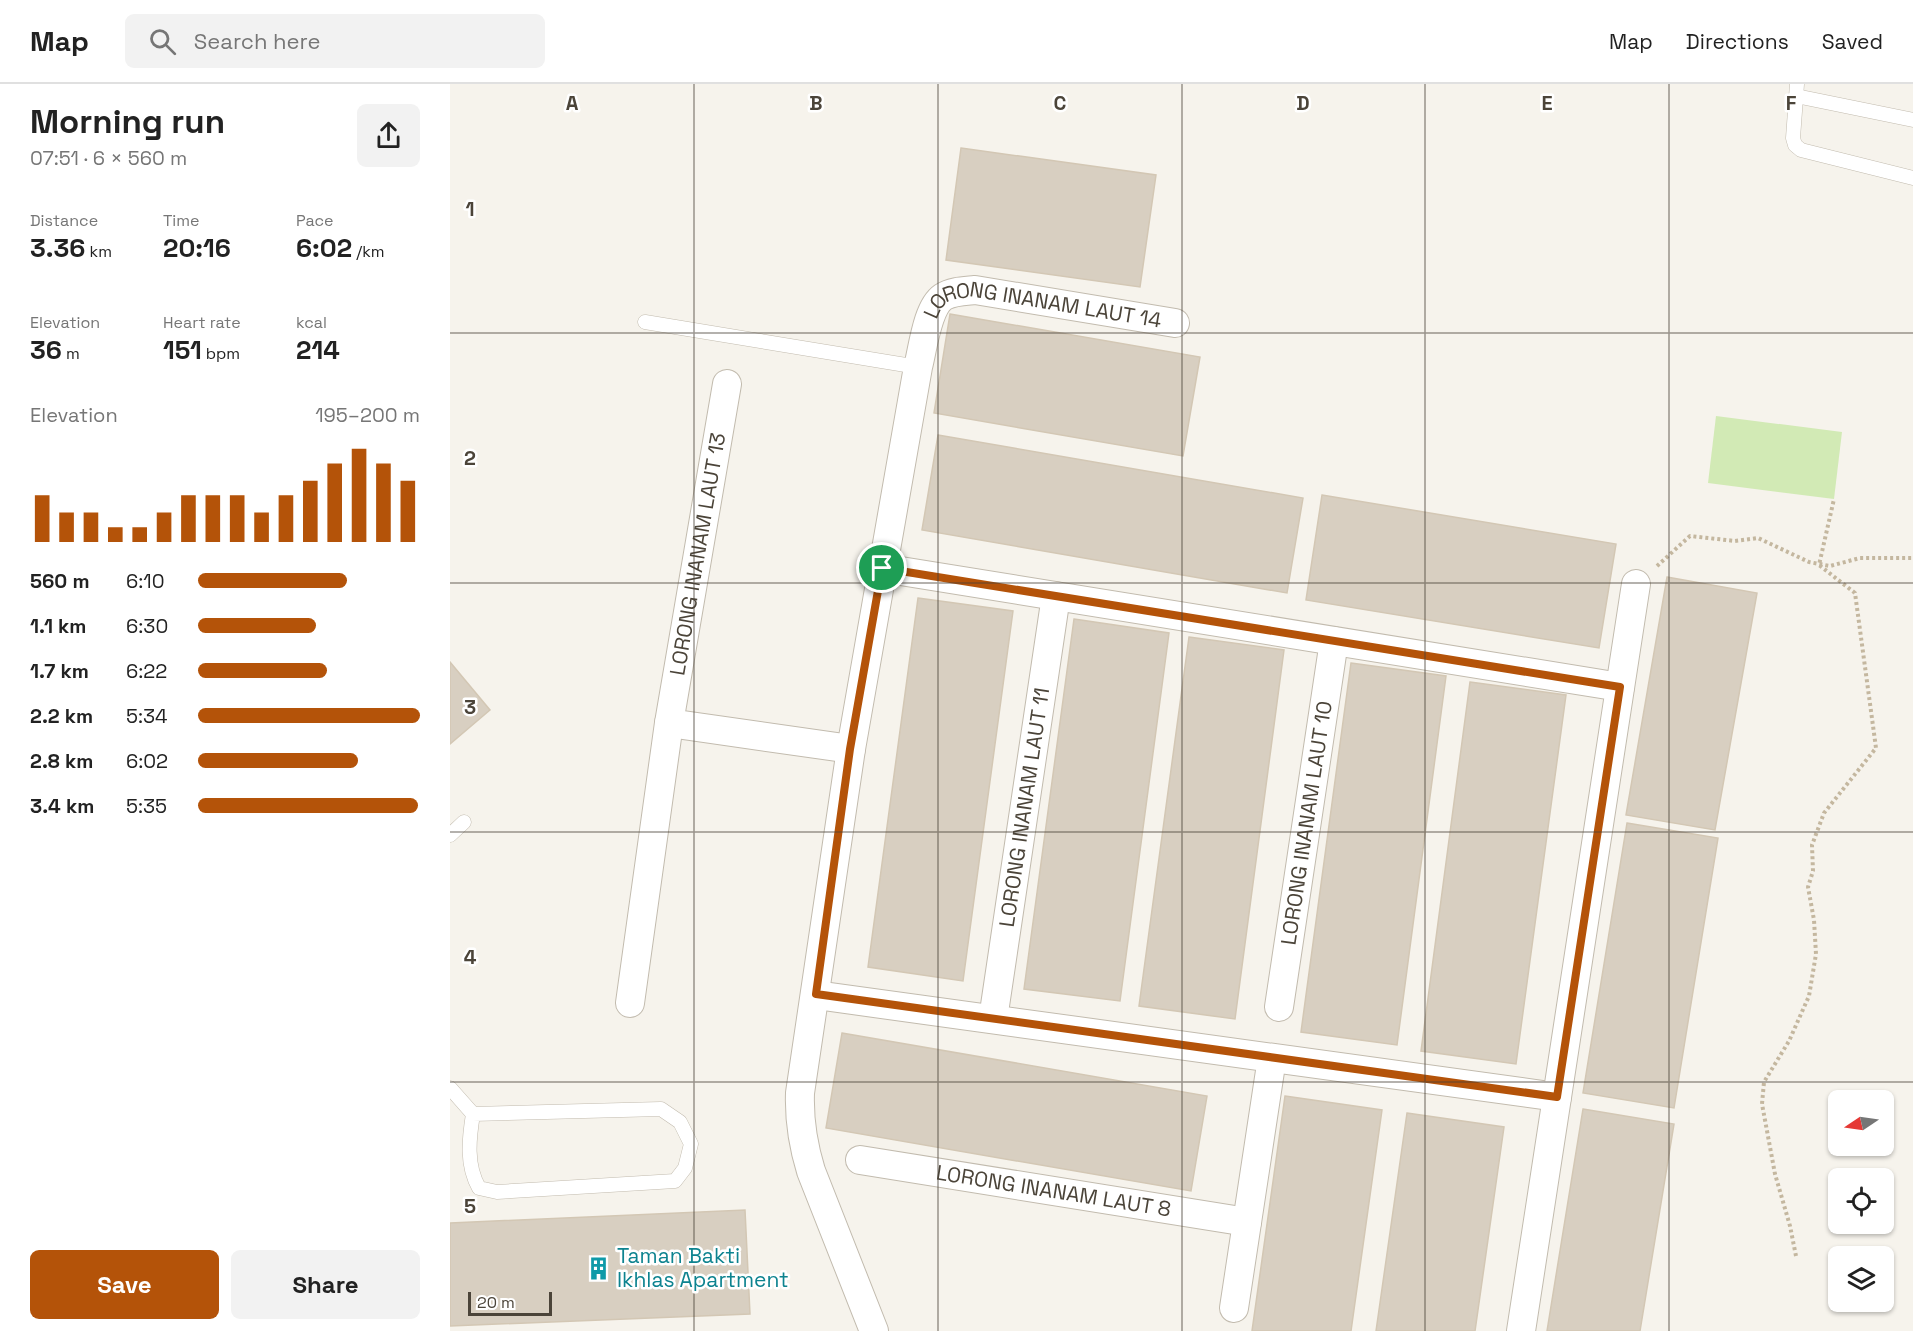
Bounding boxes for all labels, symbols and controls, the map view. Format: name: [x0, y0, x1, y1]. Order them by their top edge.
search box: [125, 14, 545, 68]
text: Map: [30, 23, 89, 59]
icon: search: [146, 25, 179, 58]
text: Search here: [194, 27, 321, 55]
text: Map: [1609, 28, 1653, 55]
text: Directions: [1686, 28, 1789, 55]
text: Saved: [1822, 28, 1883, 55]
text: A: [566, 90, 579, 116]
text: B: [809, 90, 823, 116]
text: C: [1054, 90, 1067, 116]
text: D: [1296, 90, 1310, 116]
text: E: [1541, 90, 1553, 116]
text: F: [1786, 90, 1797, 116]
text: Morning run: [30, 101, 225, 143]
button: share: [357, 104, 420, 167]
text: 07:51 · 6 × 560 m: [30, 145, 187, 171]
text: 1: [465, 196, 475, 222]
text: Distance: [30, 210, 98, 231]
text: Time: [163, 210, 199, 231]
text: Pace: [296, 210, 333, 231]
text: 3.36: [30, 231, 85, 265]
text: 20:16: [163, 231, 231, 265]
text: 6:02: [296, 231, 352, 265]
text: km: [85, 241, 112, 262]
text: /km: [352, 241, 385, 262]
text: LORONG INANAM LAUT 14: [917, 275, 1164, 334]
street label: LORONG INANAM LAUT 14: [925, 310, 1173, 340]
text: Elevation: [30, 312, 100, 333]
text: Heart rate: [163, 312, 241, 333]
text: kcal: [296, 312, 327, 333]
text: 36: [30, 333, 62, 367]
text: 151: [163, 333, 202, 367]
text: 214: [296, 333, 340, 367]
text: m: [62, 343, 80, 364]
text: bpm: [202, 343, 240, 364]
text: Elevation: [30, 402, 118, 428]
text: 195–200 m: [315, 402, 420, 428]
street label: LORONG INANAM LAUT 13: [663, 431, 731, 678]
text: 2: [464, 445, 476, 471]
pin: [856, 542, 907, 593]
icon: arrive: [865, 551, 898, 584]
text: 560 m: [30, 568, 89, 594]
text: 6:10: [126, 568, 164, 594]
text: 1.1 km: [30, 613, 86, 639]
text: 6:30: [126, 613, 168, 639]
text: 1.7 km: [30, 658, 89, 684]
text: 6:22: [126, 658, 167, 684]
street label: LORONG INANAM LAUT 11: [993, 686, 1055, 929]
text: 3: [464, 694, 476, 720]
street label: LORONG INANAM LAUT 10: [1274, 699, 1338, 947]
text: 2.2 km: [30, 703, 93, 729]
text: 5:34: [126, 703, 168, 729]
text: 2.8 km: [30, 748, 93, 774]
text: 6:02: [126, 748, 168, 774]
text: 3.4 km: [30, 793, 94, 819]
text: 5:35: [126, 793, 167, 819]
text: 4: [464, 944, 477, 970]
north arrow: [1828, 1090, 1894, 1156]
map controls: [1828, 1090, 1894, 1312]
street label: LORONG INANAM LAUT 8: [934, 1158, 1173, 1223]
button: locate: [1828, 1168, 1894, 1234]
text: 5: [464, 1193, 476, 1219]
place label: Taman Bakti Ikhlas Apartment: [617, 1242, 789, 1293]
button: layers: [1828, 1246, 1894, 1312]
button: Save: [30, 1250, 219, 1319]
button: Share: [231, 1250, 420, 1319]
building icon: Taman Bakti Ikhlas Apartment: [586, 1255, 612, 1281]
scale bar: [468, 1289, 552, 1316]
text: 20 m: [477, 1292, 515, 1313]

